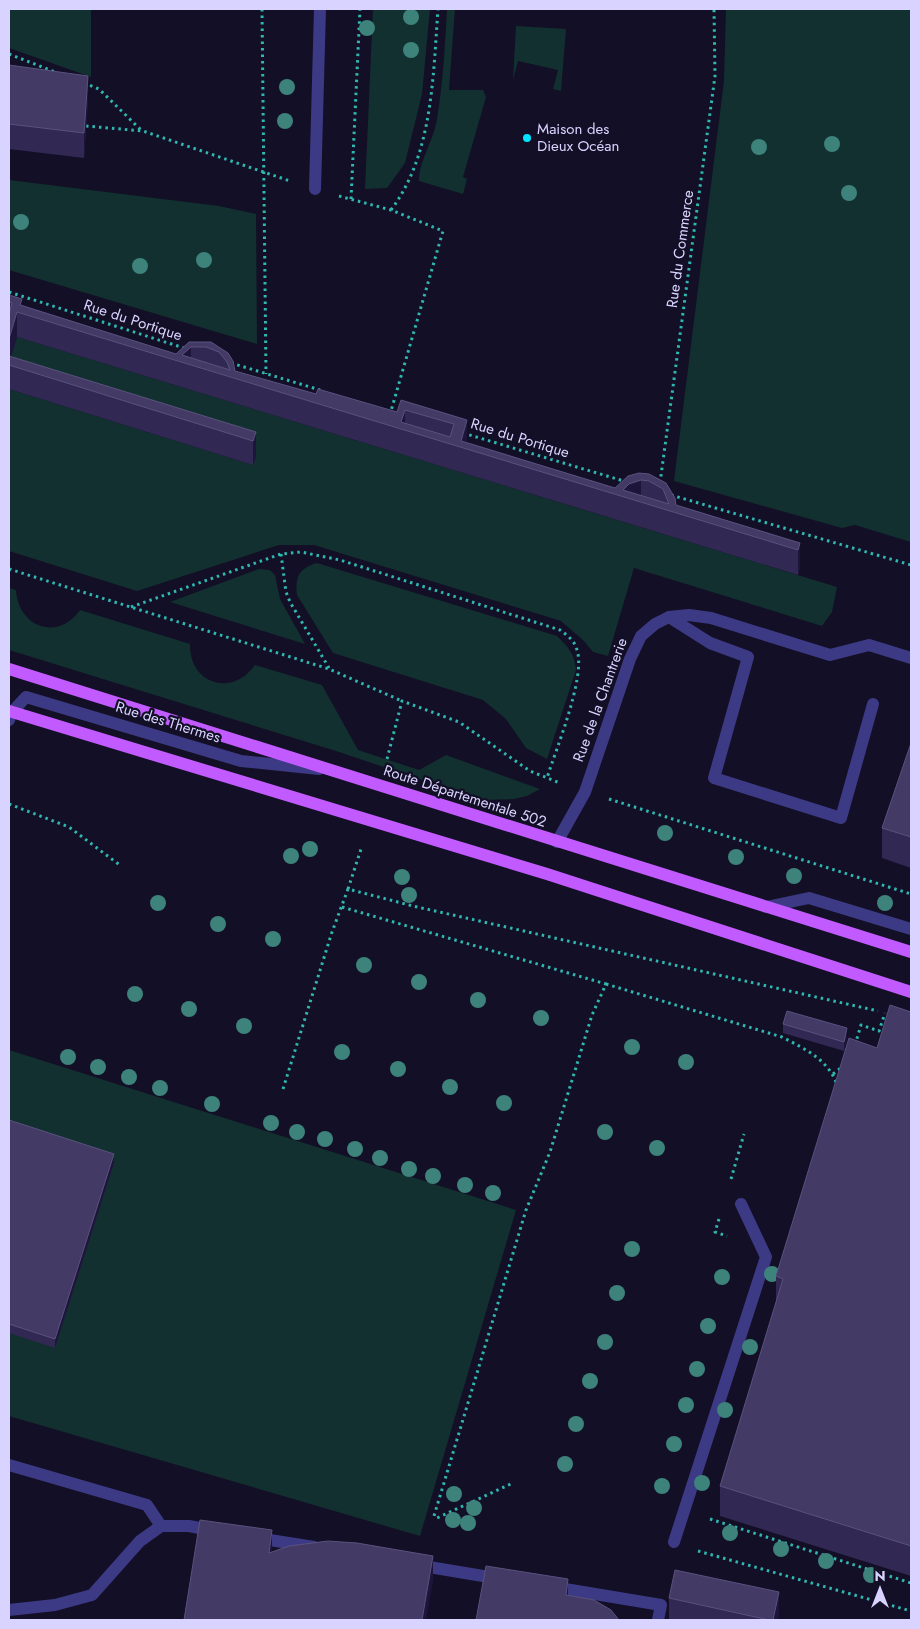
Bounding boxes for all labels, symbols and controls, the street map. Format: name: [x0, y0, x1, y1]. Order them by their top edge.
place label: Maison des Dieux Océan: [537, 118, 619, 157]
marker: Maison des Dieux Océan: [521, 132, 533, 144]
street label: Rue du Commerce: [661, 188, 699, 309]
street label: Rue du Portique: [81, 294, 185, 346]
street label: Rue du Portique: [468, 413, 572, 464]
street label: Rue de la Chantrerie: [567, 635, 633, 765]
street label: Rue des Thermes: [113, 696, 223, 748]
street label: Route Départementale 502: [381, 759, 549, 833]
north arrow: [855, 1564, 905, 1614]
text: N: [874, 1566, 886, 1586]

